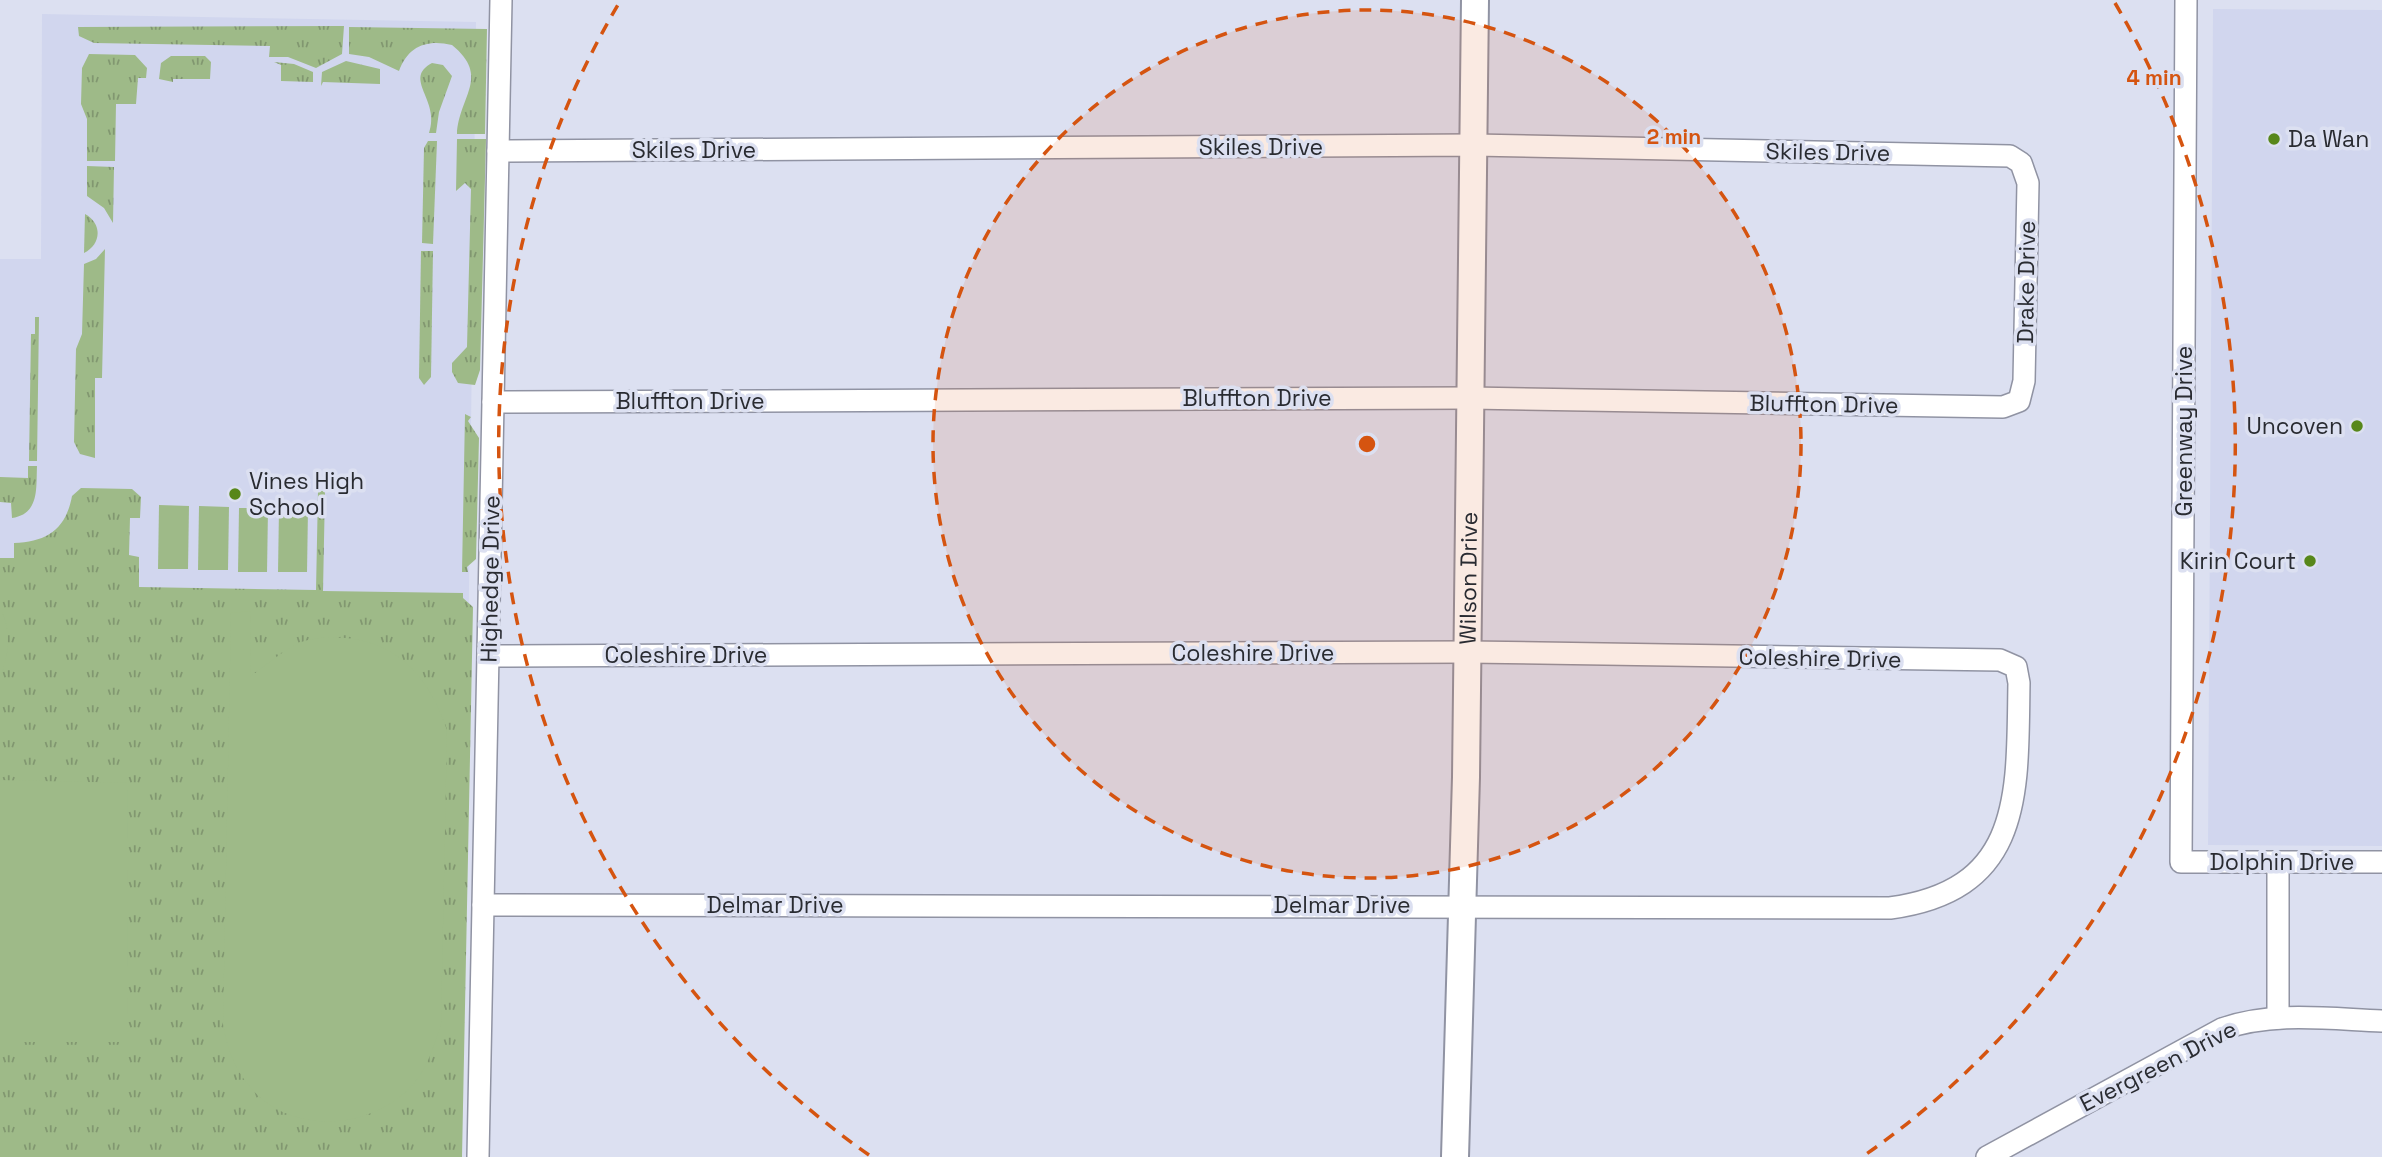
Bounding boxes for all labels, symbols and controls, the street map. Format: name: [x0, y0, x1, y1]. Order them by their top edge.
text: 4 min: [2126, 64, 2182, 91]
text: 2 min: [1647, 123, 1701, 150]
place label: Da Wan: [2288, 124, 2369, 154]
marker: Da Wan: [2266, 131, 2282, 147]
street label: Skiles Drive: [1199, 132, 1323, 162]
street label: Skiles Drive: [632, 135, 756, 165]
street label: Skiles Drive: [1765, 136, 1891, 168]
street label: Drake Drive: [2010, 220, 2042, 344]
street label: Greenway Drive: [2169, 346, 2199, 516]
street label: Bluffton Drive: [1182, 383, 1332, 413]
street label: Bluffton Drive: [615, 386, 765, 416]
street label: Bluffton Drive: [1749, 388, 1899, 420]
place label: Uncoven: [2246, 411, 2343, 441]
marker: Uncoven: [2349, 418, 2365, 434]
centre of rings: [1355, 432, 1379, 456]
place label: Vines High School: [249, 466, 364, 522]
marker: Vines High School: [227, 486, 243, 502]
street label: Highedge Drive: [474, 495, 506, 663]
street label: Wilson Drive: [1453, 512, 1484, 645]
place label: Kirin Court: [2180, 546, 2296, 576]
marker: Kirin Court: [2302, 553, 2318, 569]
street label: Coleshire Drive: [1172, 638, 1334, 668]
street label: Coleshire Drive: [605, 640, 767, 670]
street label: Coleshire Drive: [1738, 642, 1902, 674]
street label: Dolphin Drive: [2210, 847, 2354, 877]
street label: Delmar Drive: [706, 890, 844, 920]
street label: Delmar Drive: [1273, 890, 1411, 920]
street label: Evergreen Drive: [2075, 1014, 2241, 1118]

